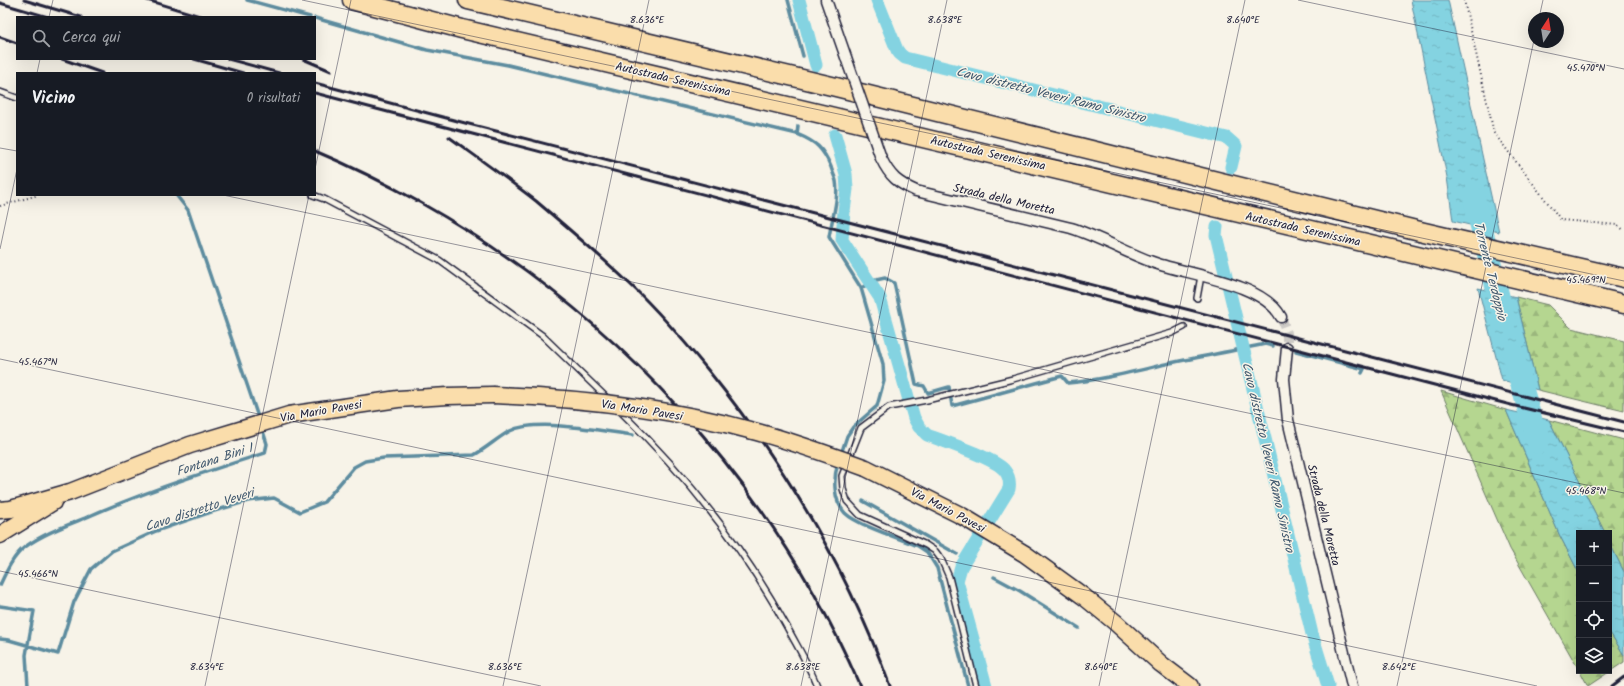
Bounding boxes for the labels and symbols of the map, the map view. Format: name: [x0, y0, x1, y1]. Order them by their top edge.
text: 8.636°E: [630, 12, 665, 28]
text: 8.638°E: [928, 12, 964, 28]
text: 8.640°E: [1226, 12, 1261, 28]
north arrow: [1528, 12, 1564, 48]
street label: Autostrada Serenissima: [613, 57, 733, 102]
text: 45.470°N: [1567, 60, 1605, 76]
water label: Cavo distretto Veveri Ramo Sinistro: [954, 62, 1149, 129]
street label: Autostrada Serenissima: [928, 131, 1048, 176]
street label: Strada della Moretta: [951, 179, 1057, 221]
street label: Autostrada Serenissima: [1243, 207, 1363, 252]
water label: Torrente Terdoppio: [1467, 220, 1512, 324]
text: 45.469°N: [1566, 272, 1606, 288]
text: 45.467°N: [18, 354, 58, 370]
water label: Cavo distretto Veveri Ramo Sinistro: [1235, 360, 1300, 556]
street label: Via Mario Pavesi: [279, 395, 364, 428]
street label: Via Mario Pavesi: [600, 395, 685, 427]
water label: Fontana Bini 1: [173, 438, 257, 483]
street label: Strada della Moretta: [1302, 462, 1345, 568]
water label: Cavo distretto Veveri: [142, 482, 259, 538]
street label: Via Mario Pavesi: [907, 483, 990, 539]
text: 45.468°N: [1566, 483, 1606, 499]
text: 45.466°N: [18, 566, 58, 582]
text: 8.634°E: [190, 659, 225, 675]
text: 8.636°E: [488, 659, 523, 675]
text: 8.638°E: [786, 659, 822, 675]
text: 8.640°E: [1084, 659, 1119, 675]
text: 8.642°E: [1382, 659, 1417, 675]

